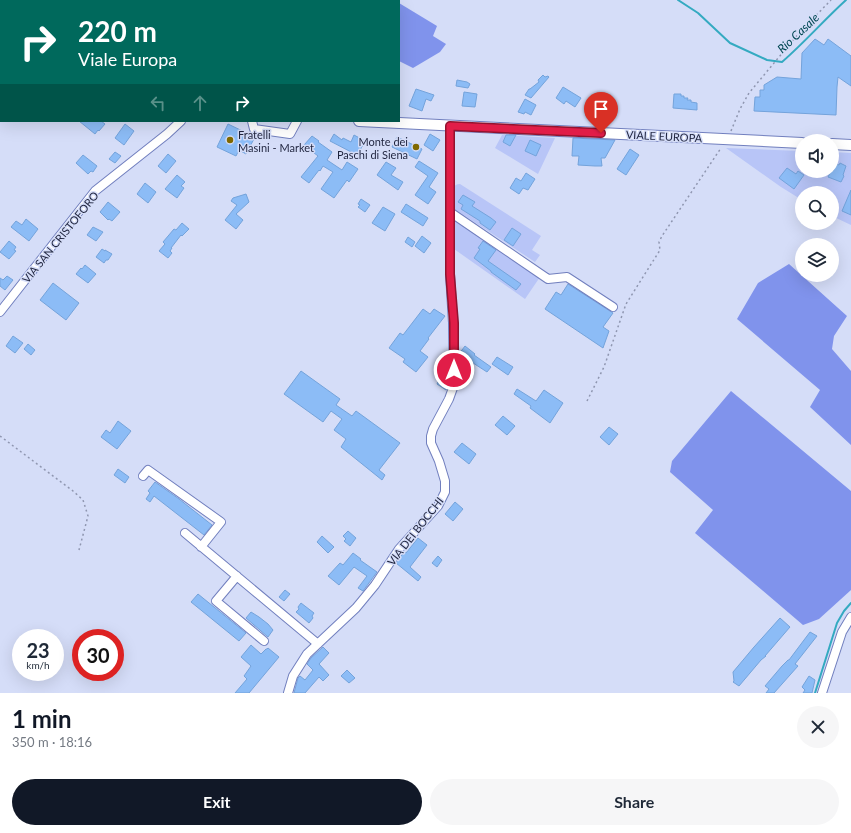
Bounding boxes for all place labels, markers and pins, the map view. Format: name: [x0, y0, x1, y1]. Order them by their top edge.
pin: [584, 92, 618, 133]
place label: Fratelli Masini - Market: [238, 128, 314, 154]
marker: Fratelli Masini - Market: [225, 135, 235, 145]
place label: Monte dei Paschi di Siena: [337, 135, 408, 161]
marker: Monte dei Paschi di Siena: [411, 142, 421, 152]

